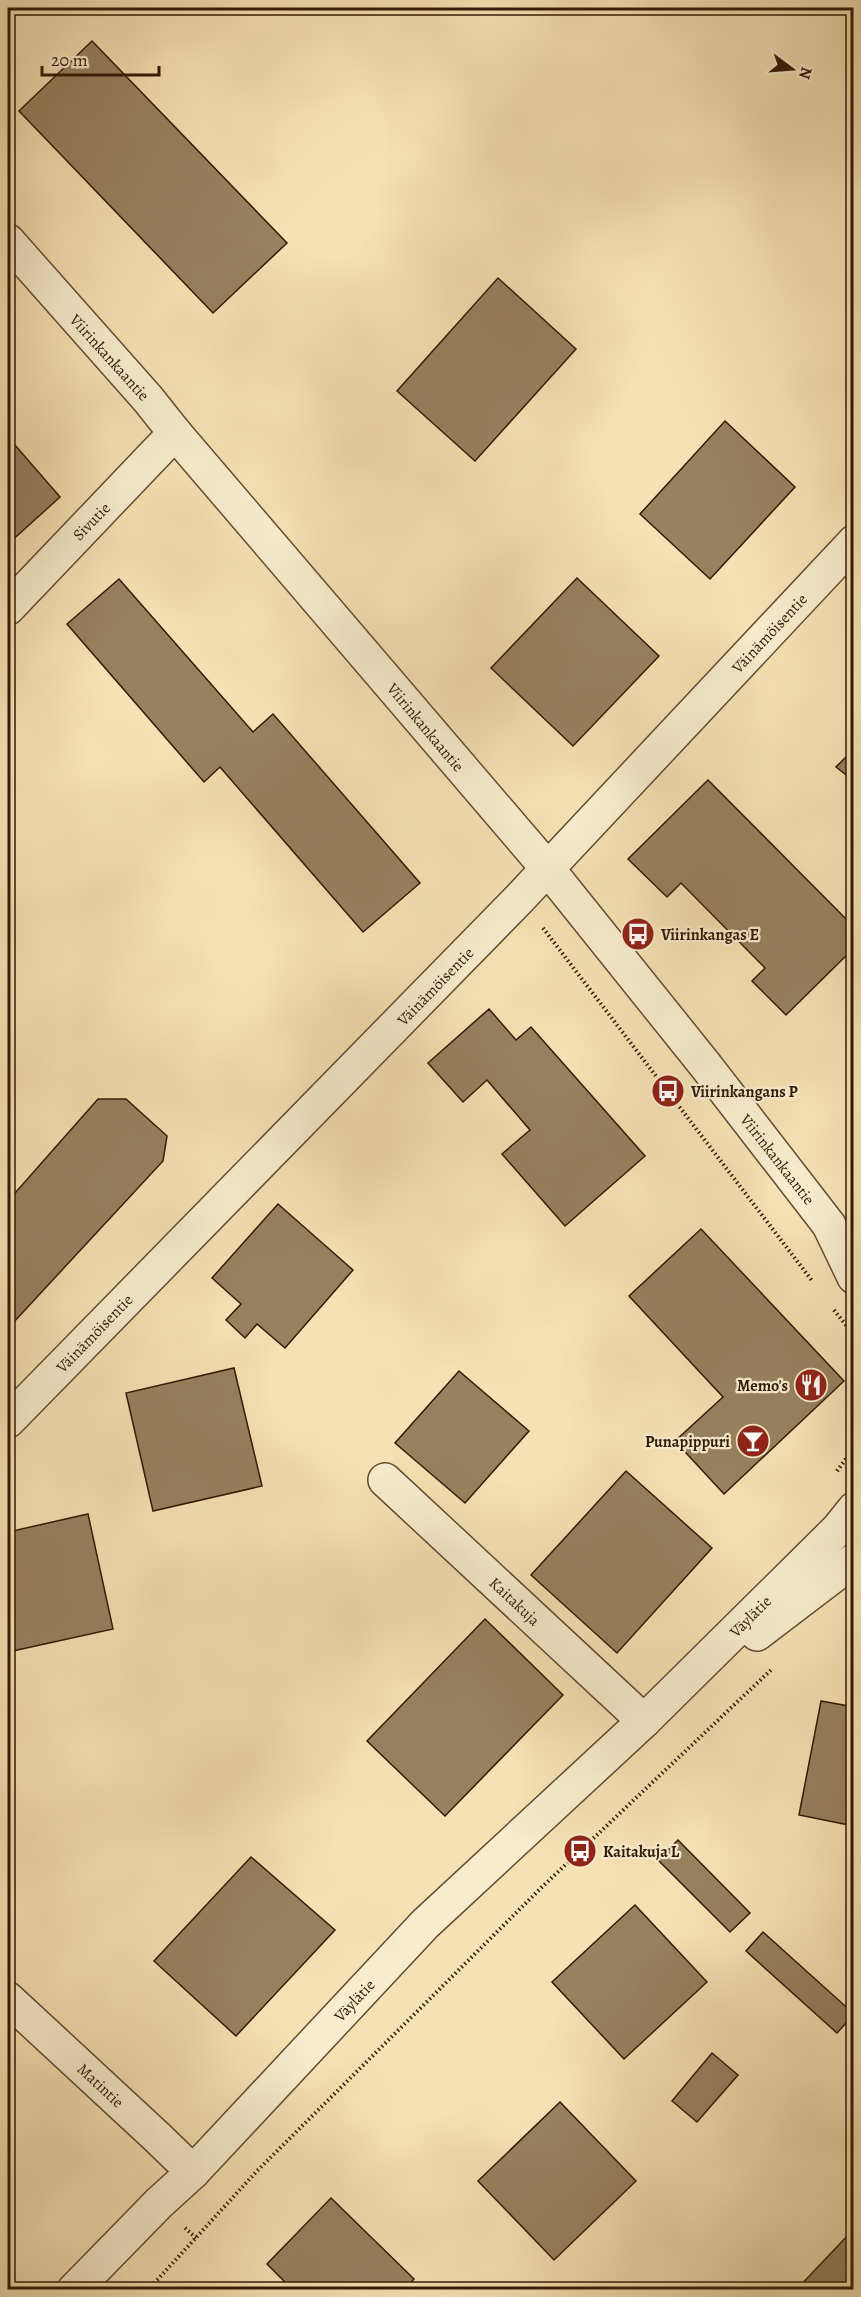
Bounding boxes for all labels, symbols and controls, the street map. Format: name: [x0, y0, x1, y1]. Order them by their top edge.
scale bar: [42, 39, 159, 77]
north arrow: [762, 39, 822, 99]
text: 20 m: [51, 48, 88, 72]
text: N: [793, 64, 818, 82]
street label: Viirinkankaantie: [64, 309, 154, 406]
street label: Sivutie: [68, 498, 115, 546]
street label: Väinämöisentie: [726, 589, 812, 679]
street label: Viirinkankaantie: [381, 678, 469, 777]
bus stop icon: Viirinkangas E: [620, 916, 656, 952]
place label: Viirinkangas E: [660, 924, 759, 946]
street label: Väinämöisentie: [392, 942, 479, 1032]
bus stop icon: Viirinkangans P: [650, 1073, 686, 1109]
place label: Viirinkangans P: [690, 1081, 799, 1103]
street label: Viirinkankaantie: [734, 1109, 820, 1210]
street label: Väinämöisentie: [51, 1289, 138, 1379]
restaurant icon: Memo's: [793, 1367, 829, 1403]
place label: Memo's: [737, 1375, 788, 1397]
bar icon: Punapippuri: [735, 1423, 771, 1459]
place label: Punapippuri: [645, 1431, 730, 1453]
street label: Kaitakuja: [484, 1572, 545, 1632]
street label: Väylätie: [724, 1591, 777, 1643]
bus stop icon: Kaitakuja L: [562, 1833, 598, 1869]
place label: Kaitakuja L: [603, 1841, 680, 1863]
street label: Väylätie: [329, 1974, 380, 2028]
street label: Matintie: [72, 2058, 128, 2113]

